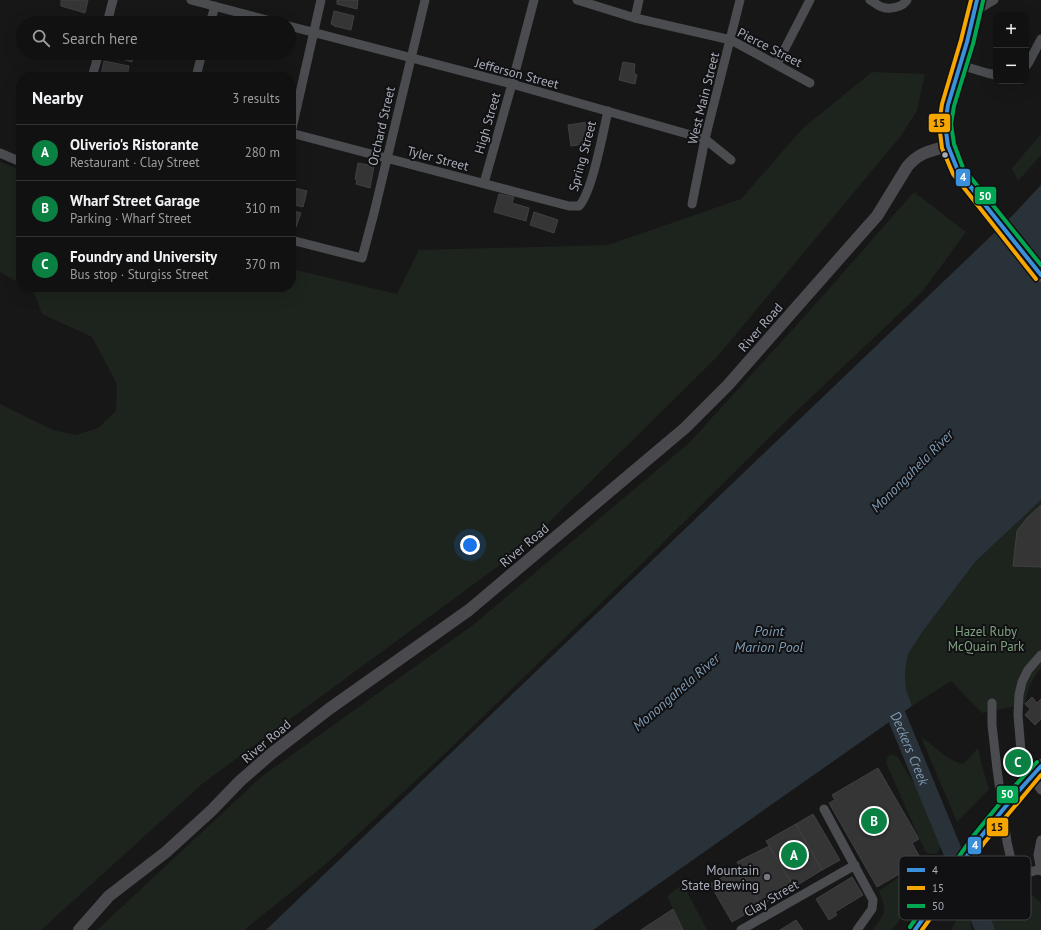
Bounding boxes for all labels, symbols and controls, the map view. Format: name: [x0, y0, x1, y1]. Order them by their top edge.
map controls: [993, 12, 1029, 84]
button: +: [993, 12, 1029, 48]
search box: [16, 16, 296, 60]
street label: Pierce Street: [734, 24, 806, 71]
icon: search: [30, 27, 52, 49]
text: Search here: [62, 29, 138, 48]
button: −: [993, 48, 1029, 84]
street label: West Main Street: [684, 50, 723, 146]
street label: Jefferson Street: [472, 54, 561, 93]
street label: Orchard Street: [364, 84, 399, 167]
text: Nearby: [32, 87, 83, 109]
text: 3 results: [232, 90, 280, 107]
street label: High Street: [471, 90, 504, 156]
line badge: 15: [928, 113, 951, 133]
text: 15: [933, 116, 945, 130]
street label: Spring Street: [565, 118, 600, 193]
text: Oliverio's Ristorante: [70, 135, 199, 154]
street label: Tyler Street: [405, 142, 471, 175]
text: A: [41, 144, 49, 161]
text: 280 m: [245, 144, 280, 161]
unlabelled marker: [940, 150, 950, 160]
text: Restaurant · Clay Street: [70, 154, 200, 171]
line badge: 4: [955, 168, 971, 187]
text: 4: [960, 170, 967, 184]
line badge: 50: [974, 186, 997, 205]
text: 50: [979, 189, 991, 203]
text: Wharf Street Garage: [70, 191, 200, 210]
text: B: [41, 200, 49, 217]
text: 310 m: [245, 200, 280, 217]
text: Parking · Wharf Street: [70, 210, 191, 227]
text: Foundry and University: [70, 247, 217, 266]
text: C: [41, 256, 49, 273]
text: 370 m: [245, 256, 280, 273]
text: Bus stop · Sturgiss Street: [70, 266, 209, 283]
street label: River Road: [734, 299, 786, 355]
water label: Monongahela River: [867, 425, 958, 516]
street label: River Road: [496, 520, 553, 571]
your location: [460, 535, 480, 555]
water label: Point Marion Pool: [735, 622, 804, 656]
park label: Hazel Ruby McQuain Park: [948, 623, 1025, 655]
water label: Monongahela River: [629, 648, 724, 735]
water label: Deckers Creek: [887, 707, 933, 789]
street label: River Road: [238, 716, 295, 767]
pin: C: [1005, 747, 1031, 777]
line badge: 50: [996, 785, 1019, 804]
text: 50: [1001, 787, 1013, 801]
pin: B: [861, 806, 887, 836]
line badge: 15: [986, 817, 1009, 837]
text: 15: [991, 820, 1003, 834]
line badge: 4: [967, 836, 982, 855]
text: 4: [972, 838, 979, 852]
pin: A: [781, 840, 807, 870]
legend: [899, 856, 1031, 920]
place label: Mountain State Brewing: [681, 862, 759, 894]
text: 4: [932, 863, 938, 877]
marker: Mountain State Brewing: [762, 872, 772, 882]
street label: Clay Street: [741, 876, 802, 921]
text: 15: [932, 881, 944, 895]
text: 50: [932, 899, 944, 913]

